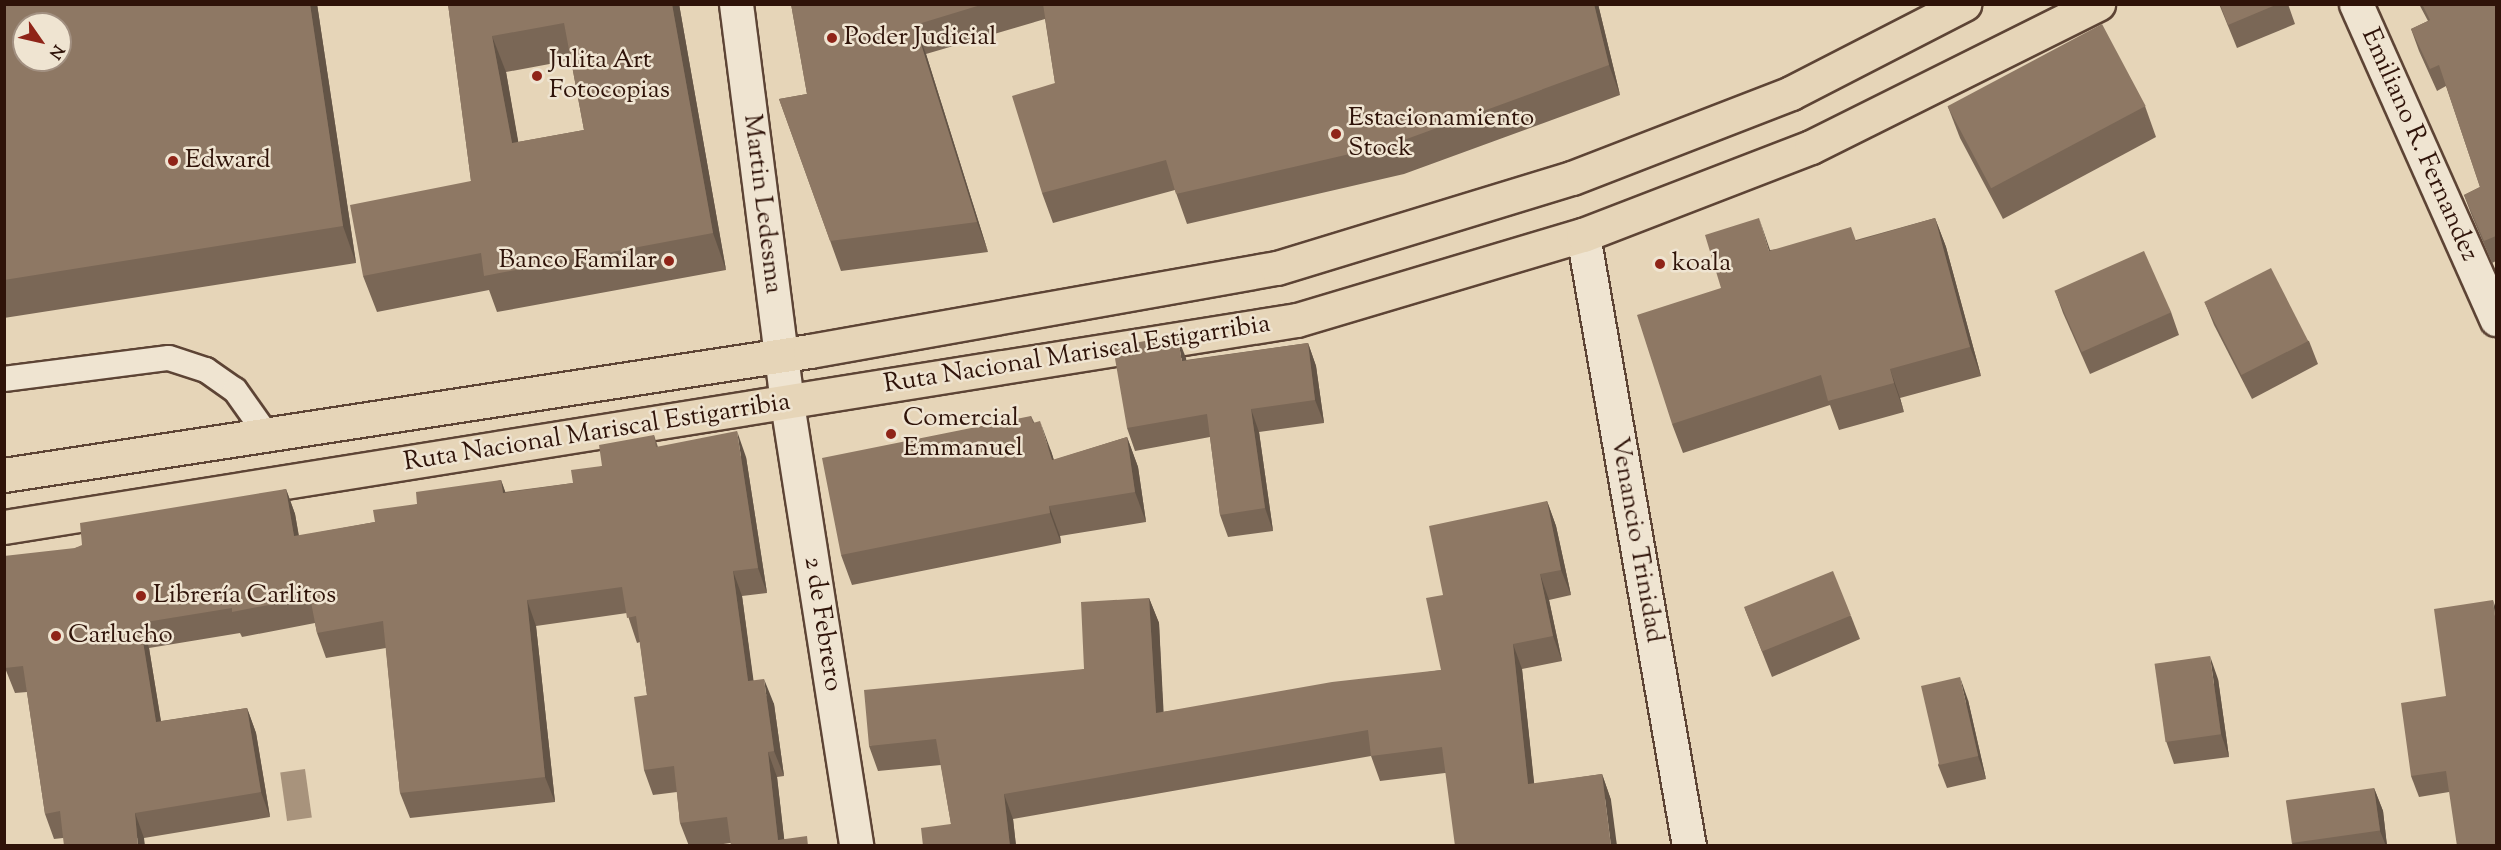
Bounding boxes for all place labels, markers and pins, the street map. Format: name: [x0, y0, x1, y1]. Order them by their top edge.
place label: Poder Judicial: [844, 22, 996, 54]
marker: Poder Judicial: [825, 31, 839, 45]
place label: Julita Art Fotocopias: [549, 45, 670, 106]
marker: Julita Art Fotocopias: [530, 69, 544, 83]
place label: Estacionamiento Stock: [1348, 103, 1534, 164]
marker: Estacionamiento Stock: [1329, 127, 1343, 141]
place label: Edward: [185, 145, 271, 177]
marker: Edward: [166, 154, 180, 168]
place label: Banco Familar: [499, 245, 657, 277]
place label: koala: [1672, 248, 1731, 280]
marker: Banco Familar: [662, 254, 676, 268]
marker: koala: [1653, 257, 1667, 271]
place label: Comercial Emmanuel: [903, 403, 1023, 464]
marker: Comercial Emmanuel: [884, 427, 898, 441]
place label: Librería Carlitos: [153, 580, 336, 612]
marker: Librería Carlitos: [134, 589, 148, 603]
place label: Carlucho: [68, 620, 173, 652]
marker: Carlucho: [49, 629, 63, 643]

